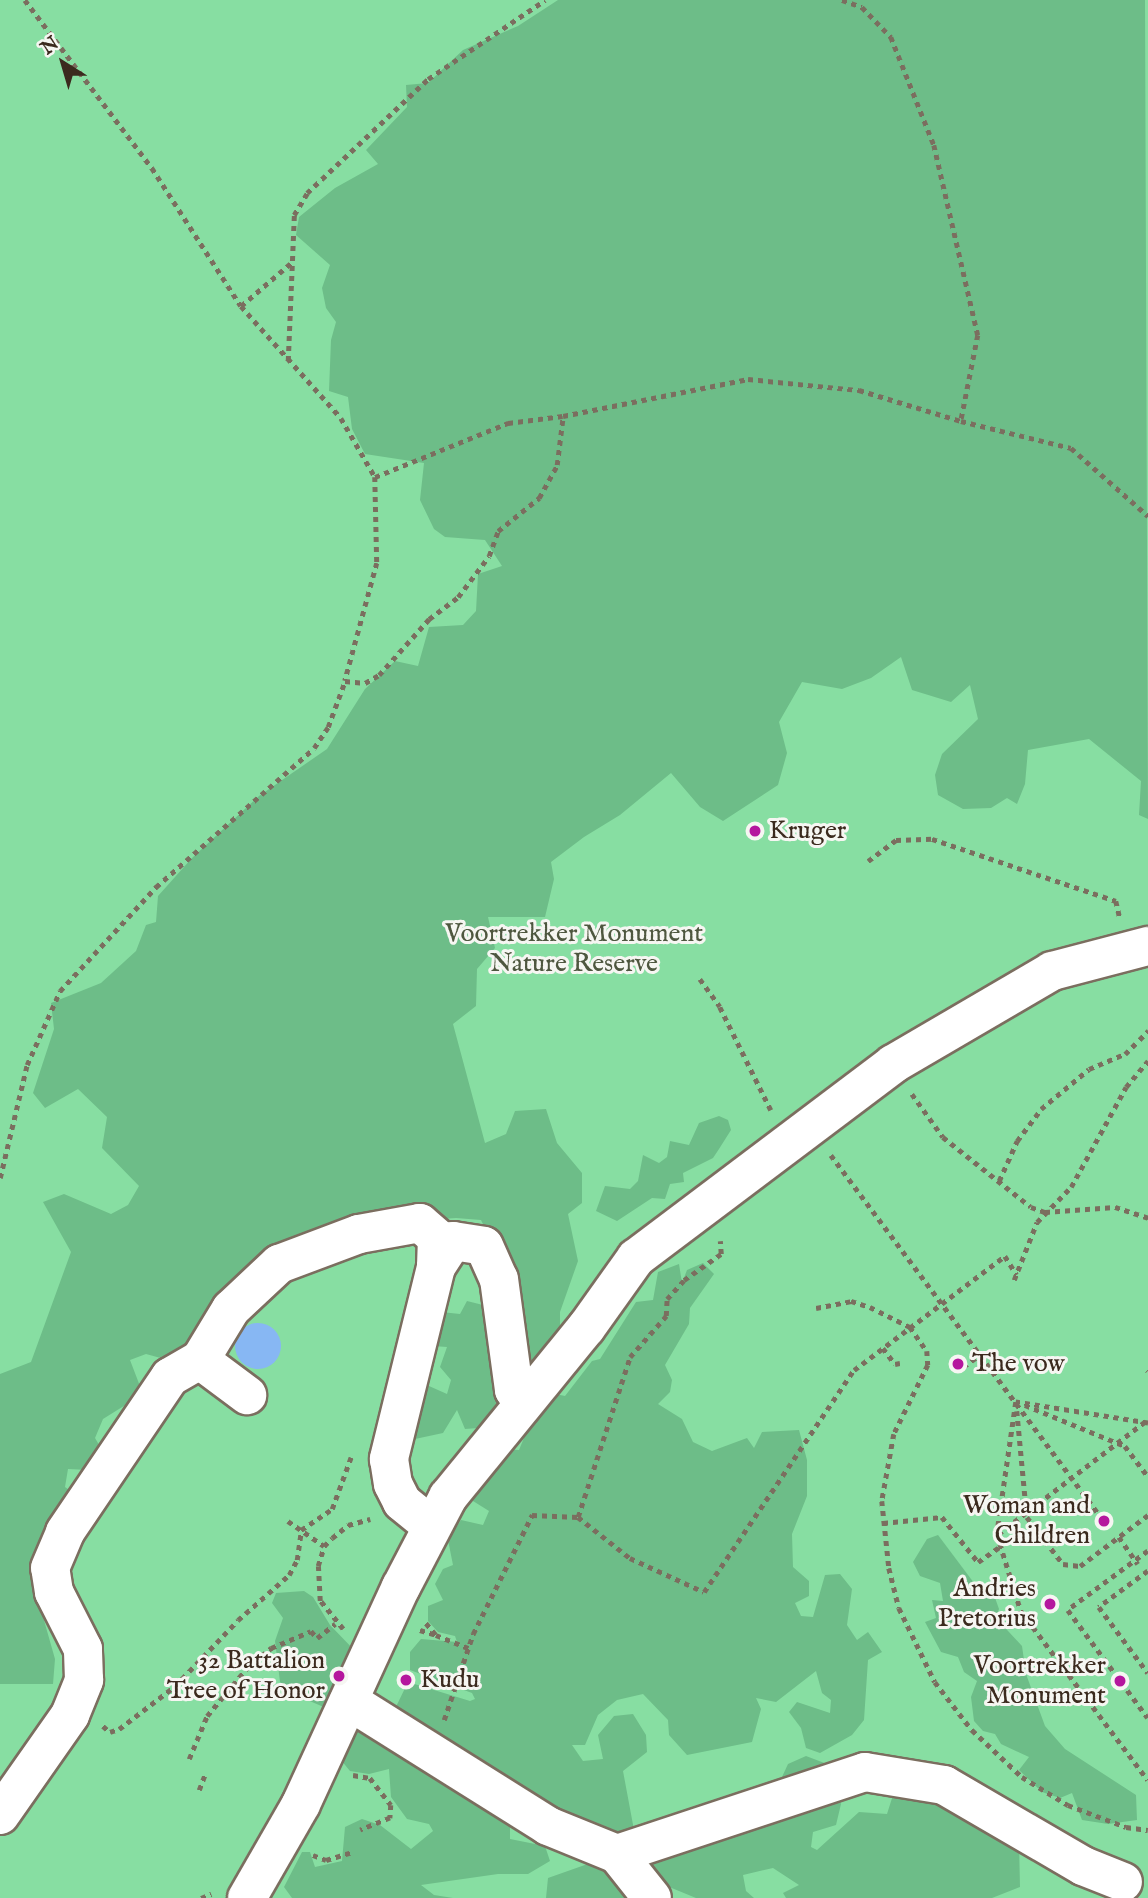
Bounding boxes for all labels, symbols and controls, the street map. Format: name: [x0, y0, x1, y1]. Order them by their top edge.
north arrow: [28, 28, 98, 98]
text: N: [37, 32, 64, 61]
place label: Kruger: [769, 815, 846, 847]
marker: Kruger: [747, 823, 763, 839]
park label: Voortrekker Monument Nature Reserve: [445, 918, 703, 979]
place label: The vow: [972, 1348, 1065, 1380]
marker: The vow: [950, 1356, 966, 1372]
place label: Woman and Children: [963, 1490, 1090, 1552]
marker: Woman and Children: [1096, 1513, 1112, 1529]
place label: Andries Pretorius: [938, 1573, 1036, 1634]
marker: Andries Pretorius: [1042, 1596, 1058, 1612]
place label: 32 Battalion Tree of Honor: [167, 1645, 325, 1706]
place label: Voortrekker Monument: [973, 1650, 1106, 1712]
place label: Kudu: [420, 1664, 480, 1696]
marker: 32 Battalion Tree of Honor: [331, 1668, 347, 1684]
marker: Kudu: [398, 1672, 414, 1688]
marker: Voortrekker Monument: [1112, 1673, 1128, 1689]

